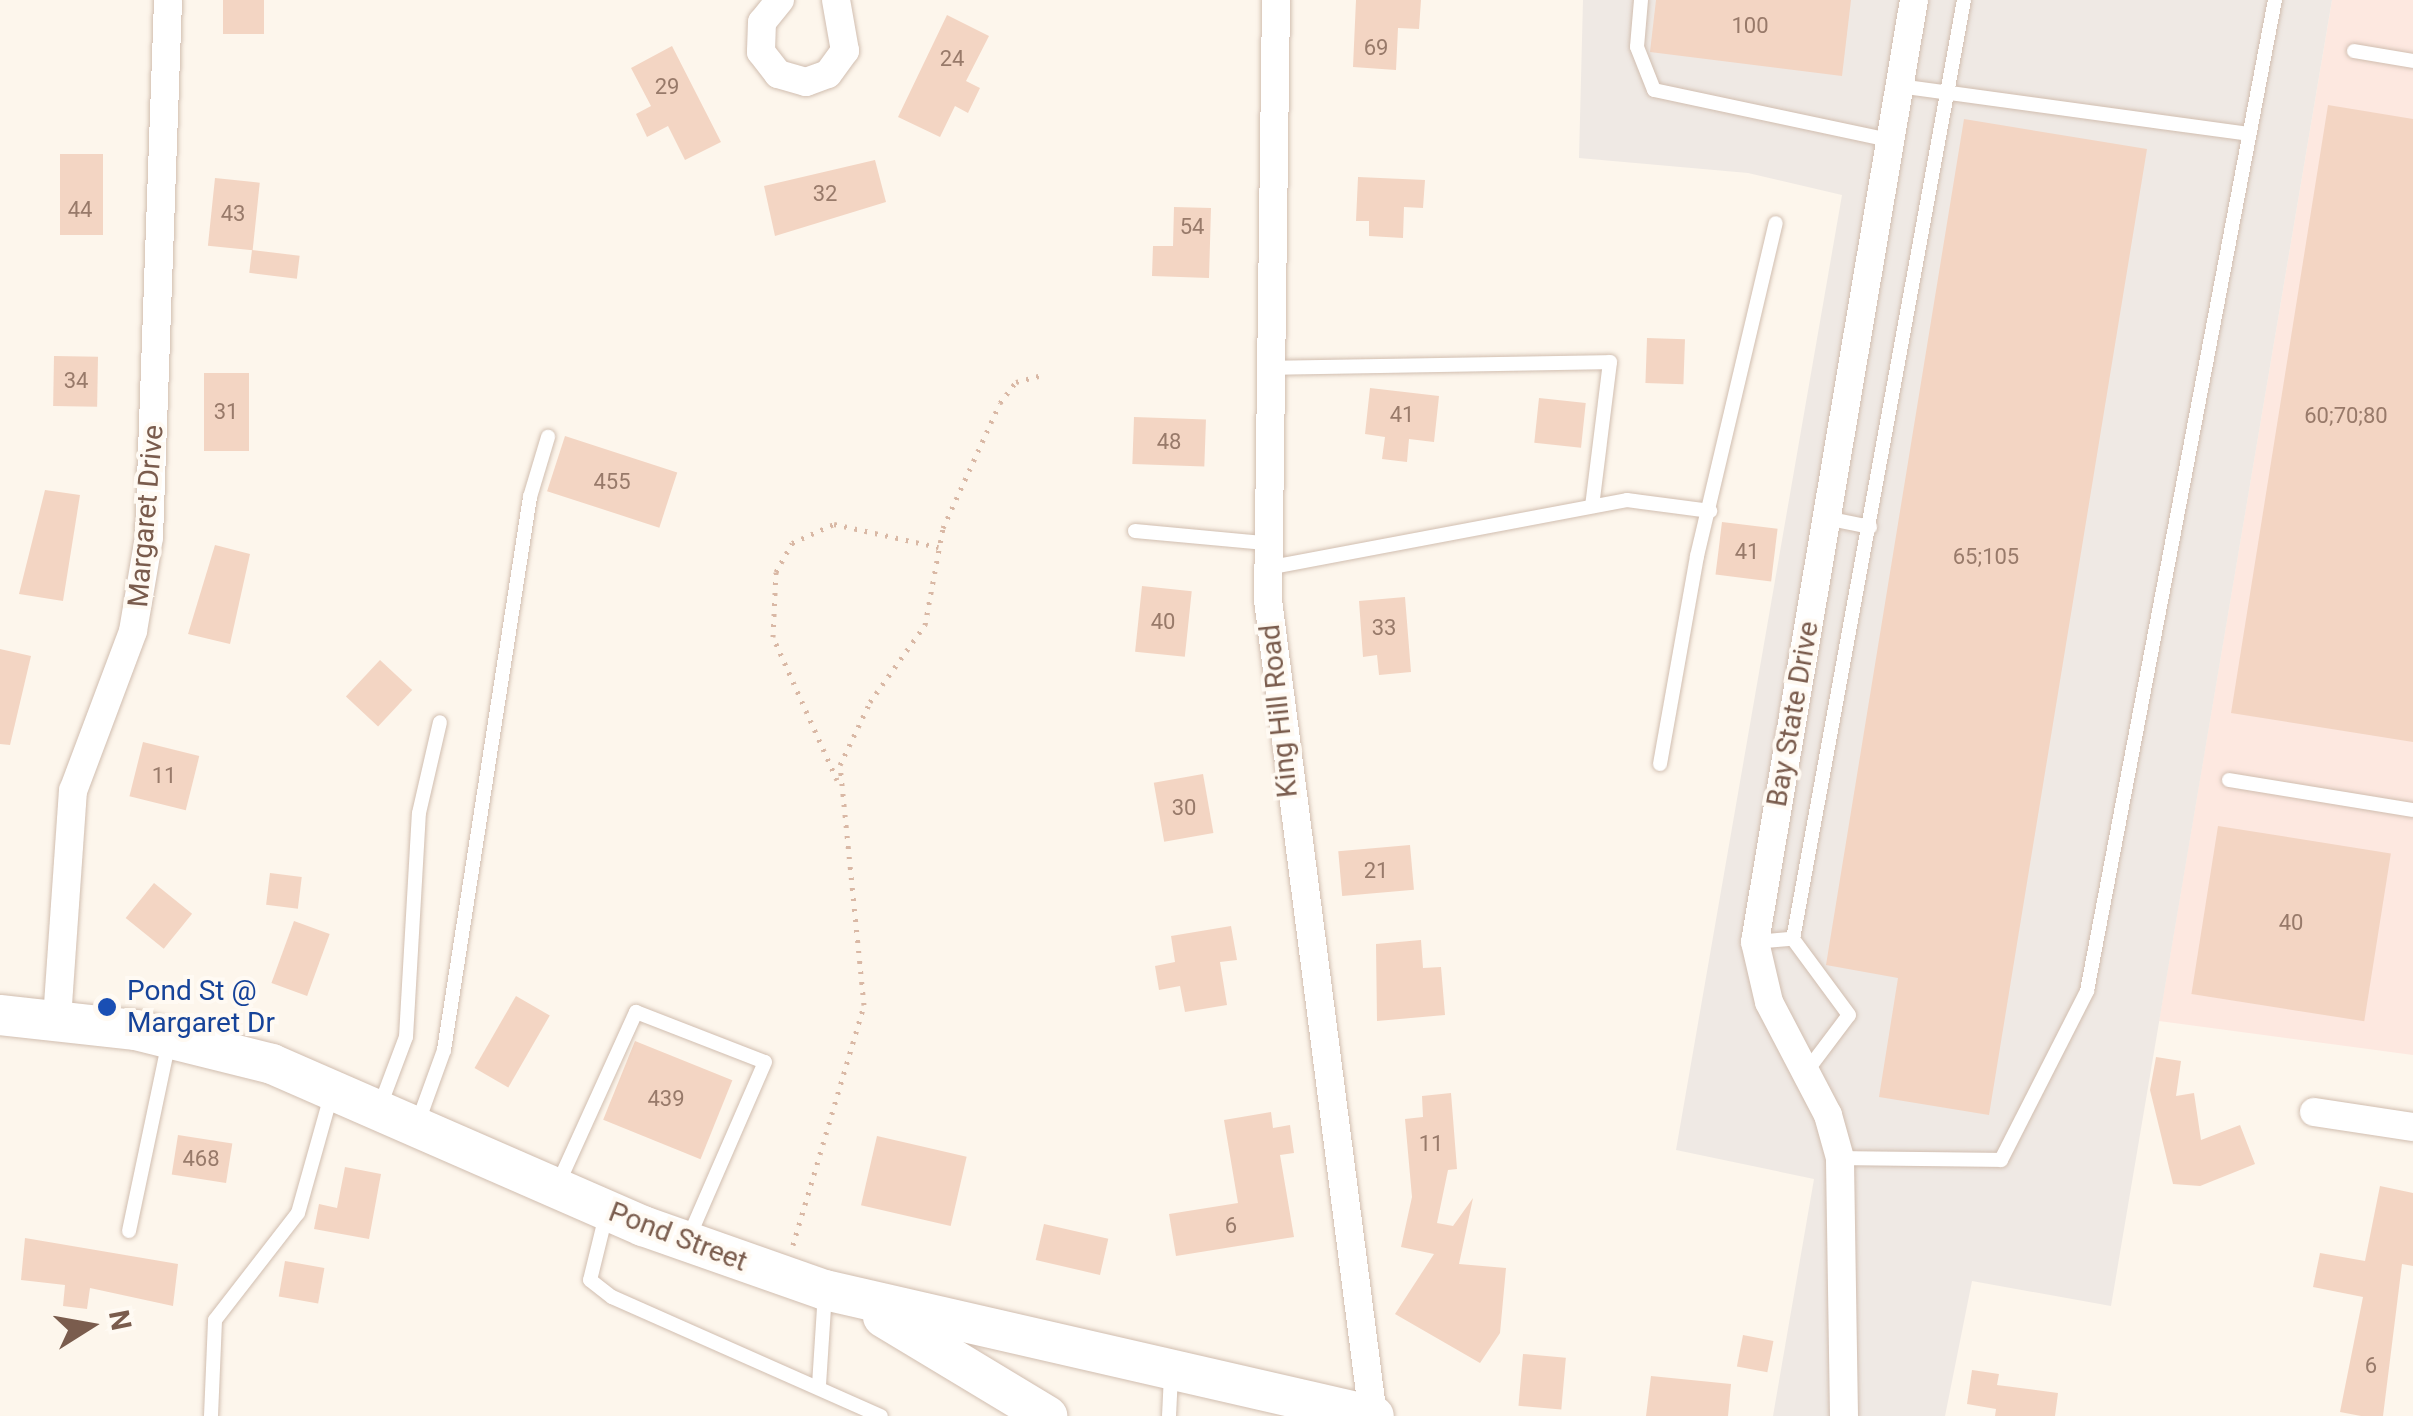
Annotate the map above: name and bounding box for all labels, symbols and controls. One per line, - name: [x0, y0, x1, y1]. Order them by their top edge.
- house number: 100: [1731, 13, 1769, 39]
- house number: 69: [1364, 35, 1388, 61]
- house number: 24: [940, 46, 964, 72]
- house number: 29: [655, 74, 679, 100]
- house number: 32: [813, 181, 837, 207]
- house number: 44: [68, 197, 92, 223]
- house number: 43: [221, 201, 245, 227]
- house number: 54: [1180, 214, 1204, 240]
- house number: 34: [64, 368, 88, 394]
- house number: 31: [214, 399, 238, 425]
- house number: 41: [1390, 402, 1414, 428]
- house number: 60;70;80: [2304, 403, 2388, 429]
- street label: Margaret Drive: [121, 423, 171, 609]
- house number: 48: [1157, 429, 1181, 455]
- house number: 455: [593, 469, 631, 495]
- house number: 41: [1735, 539, 1759, 565]
- house number: 65;105: [1953, 544, 2019, 570]
- house number: 40: [1151, 609, 1175, 635]
- house number: 33: [1372, 615, 1396, 641]
- street label: Bay State Drive: [1760, 619, 1826, 809]
- street label: King Hill Road: [1253, 623, 1305, 799]
- house number: 11: [152, 763, 176, 789]
- house number: 30: [1172, 795, 1196, 821]
- house number: 21: [1364, 858, 1388, 884]
- house number: 40: [2279, 910, 2303, 936]
- place label: Pond St @ Margaret Dr: [127, 974, 275, 1040]
- marker: Pond St @ Margaret Dr: [96, 996, 118, 1018]
- house number: 439: [647, 1086, 685, 1112]
- house number: 11: [1419, 1131, 1443, 1157]
- house number: 468: [182, 1146, 220, 1172]
- street label: Pond Street: [604, 1195, 752, 1279]
- house number: 6: [1225, 1213, 1237, 1239]
- north arrow: [40, 1276, 140, 1376]
- text: N: [102, 1307, 138, 1333]
- house number: 6: [2365, 1353, 2377, 1379]

